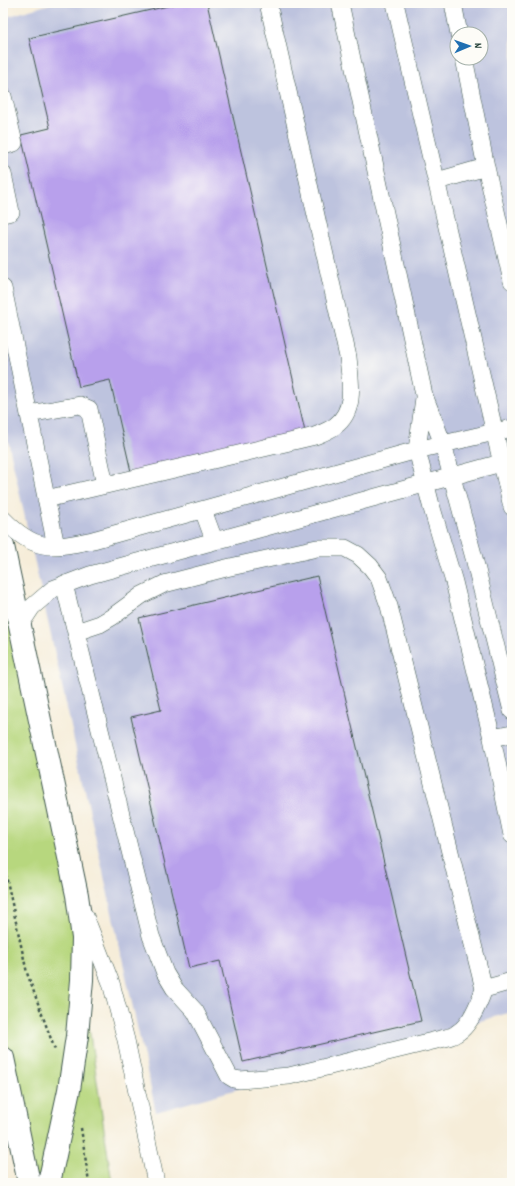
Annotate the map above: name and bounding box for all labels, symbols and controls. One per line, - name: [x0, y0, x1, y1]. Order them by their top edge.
- north arrow: [449, 26, 489, 66]
- text: N: [469, 43, 485, 49]

